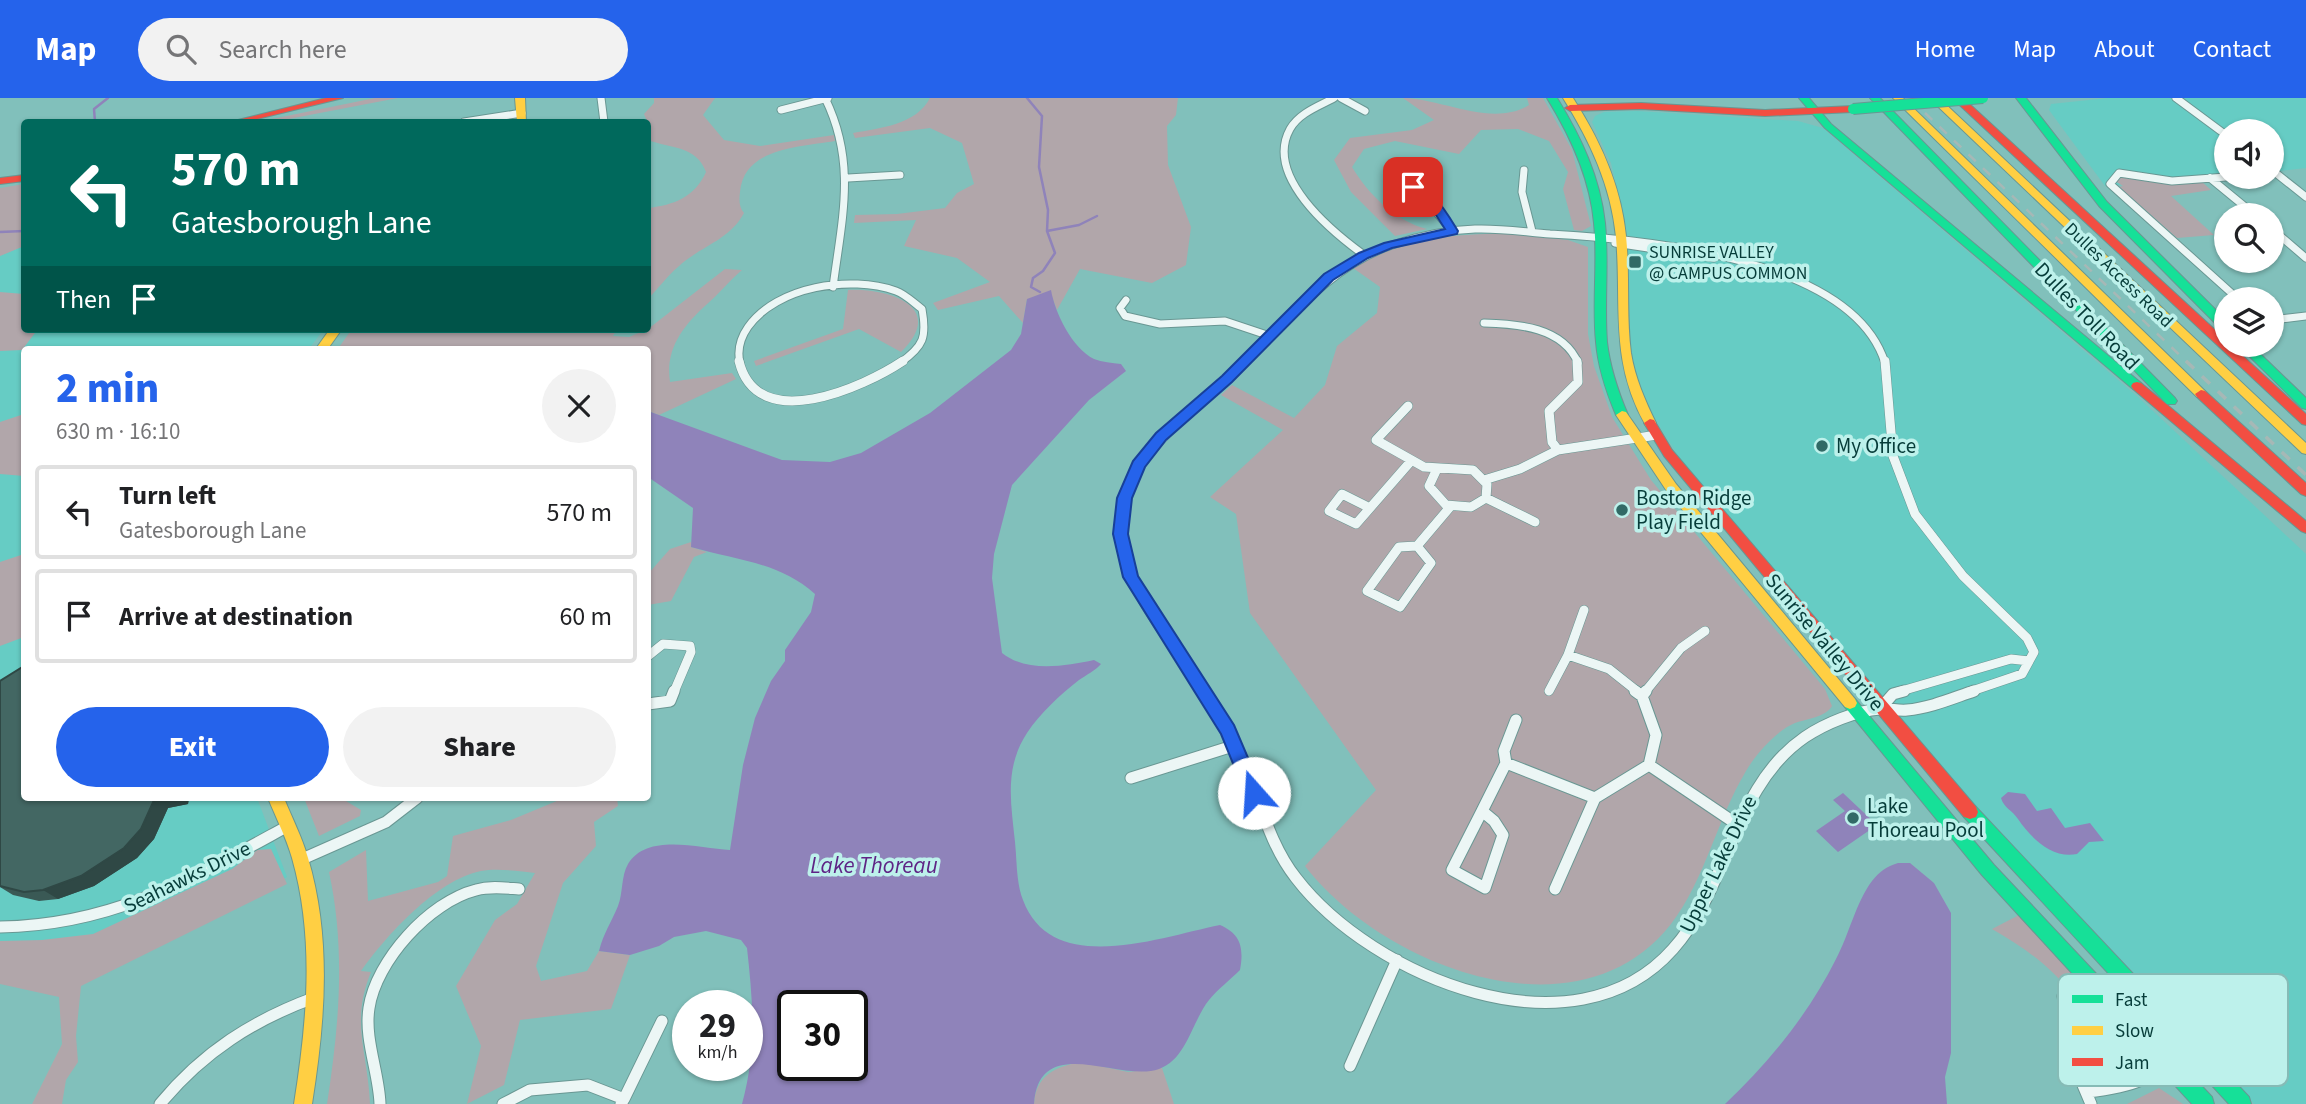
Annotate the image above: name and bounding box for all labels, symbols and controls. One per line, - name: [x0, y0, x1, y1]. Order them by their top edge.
- search box: [138, 18, 628, 81]
- text: Map: [35, 26, 96, 73]
- icon: search: [162, 30, 200, 68]
- text: Search here: [218, 31, 347, 68]
- text: Home: [1915, 32, 1975, 67]
- text: Map: [2013, 32, 2056, 67]
- text: About: [2094, 32, 2155, 67]
- text: Contact: [2193, 32, 2271, 67]
- map controls: [2214, 119, 2284, 357]
- button: sound: [2214, 119, 2284, 189]
- text: 570 m: [171, 135, 300, 205]
- icon: left: [56, 147, 147, 238]
- pin: [1383, 157, 1443, 217]
- icon: arrive: [1394, 168, 1432, 206]
- text: Gatesborough Lane: [171, 200, 432, 246]
- button: search: [2214, 203, 2284, 273]
- street label: Dulles Access Road: [2059, 217, 2178, 334]
- place label: SUNRISE VALLEY @ CAMPUS COMMON: [1649, 240, 1807, 286]
- marker: SUNRISE VALLEY @ CAMPUS COMMON: [1627, 254, 1643, 270]
- street label: Dulles Toll Road: [2028, 255, 2146, 377]
- icon: arrive: [125, 280, 163, 318]
- text: Then: [56, 281, 111, 318]
- button: layers: [2214, 287, 2284, 357]
- text: 2 min: [56, 359, 159, 419]
- button: close: [542, 369, 616, 443]
- text: 630 m · 16:10: [56, 415, 180, 448]
- place label: My Office: [1836, 431, 1916, 461]
- marker: My Office: [1814, 438, 1830, 454]
- text: Turn left: [119, 477, 216, 514]
- place label: Boston Ridge Play Field: [1636, 483, 1751, 537]
- icon: left: [60, 493, 98, 531]
- text: 570 m: [546, 494, 612, 531]
- marker: Boston Ridge Play Field: [1614, 502, 1630, 518]
- text: Gatesborough Lane: [119, 514, 306, 547]
- street label: Sunrise Valley Drive: [1758, 567, 1892, 717]
- icon: arrive: [60, 597, 98, 635]
- text: Arrive at destination: [119, 598, 353, 635]
- text: 60 m: [559, 598, 612, 635]
- button: Exit: [56, 707, 329, 787]
- button: Share: [343, 707, 616, 787]
- position arrow: [1217, 756, 1291, 830]
- street label: Upper Lake Drive: [1672, 790, 1764, 938]
- place label: Lake Thoreau Pool: [1867, 791, 1984, 845]
- marker: Lake Thoreau Pool: [1845, 810, 1861, 826]
- street label: Seahawks Drive: [118, 833, 256, 921]
- water label: Lake Thoreau: [810, 849, 938, 882]
- legend: [2058, 974, 2288, 1086]
- text: Fast: [2115, 987, 2148, 1014]
- speed limit sign: 30: [777, 990, 868, 1081]
- text: 29: [699, 1001, 736, 1051]
- text: Slow: [2115, 1018, 2154, 1045]
- text: km/h: [698, 1040, 737, 1065]
- text: Jam: [2115, 1050, 2149, 1077]

